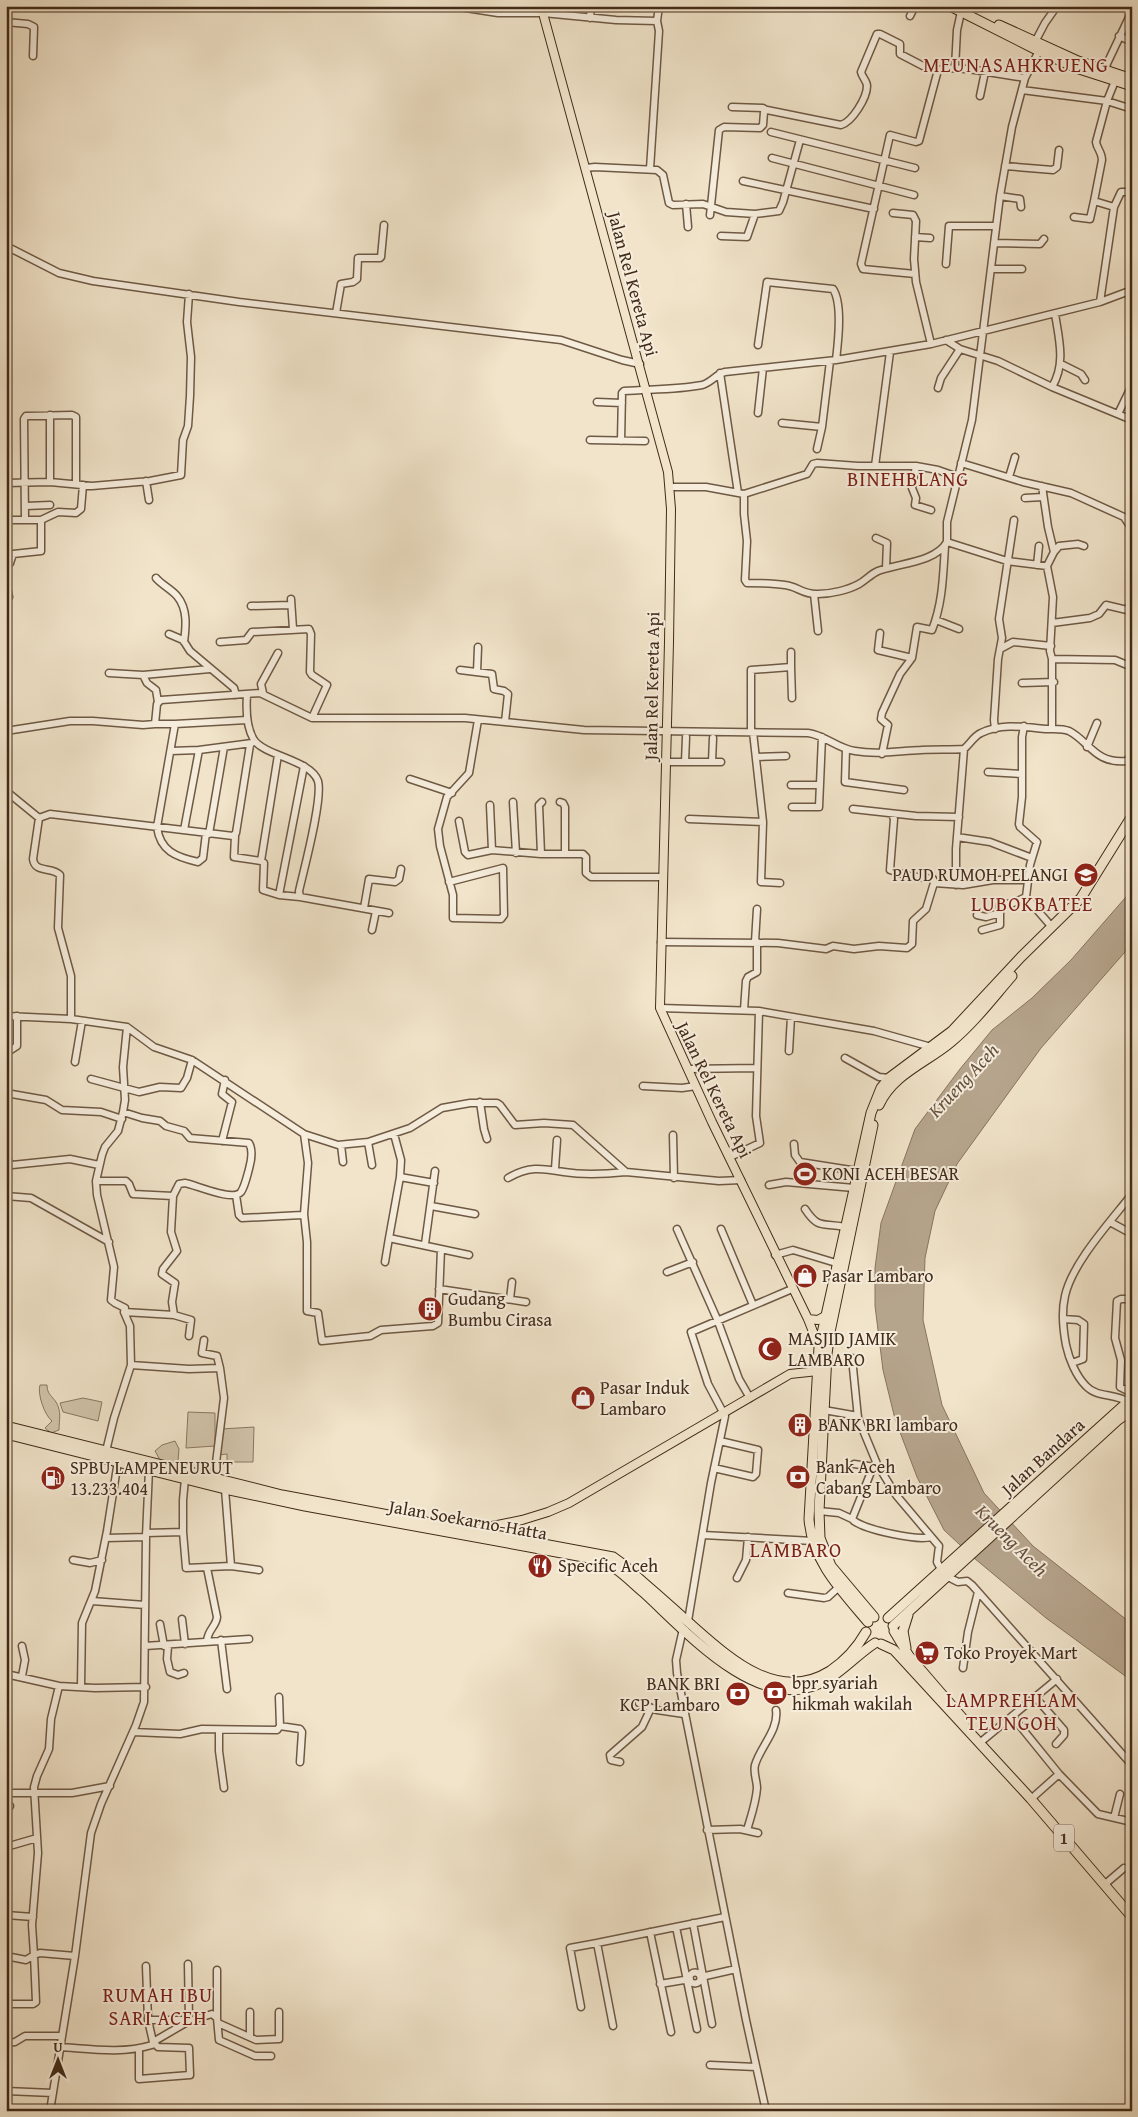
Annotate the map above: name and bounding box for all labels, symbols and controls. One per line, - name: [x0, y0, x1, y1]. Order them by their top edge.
- district label: MEUNASAHKRUENG: [923, 50, 1109, 79]
- street label: Jalan Rel Kereta Api: [601, 207, 666, 359]
- district label: BINEHBLANG: [847, 464, 969, 493]
- street label: Jalan Rel Kereta Api: [637, 611, 666, 763]
- place label: PAUD RUMOH PELANGI: [892, 861, 1068, 888]
- school or university icon: PAUD RUMOH PELANGI: [1073, 862, 1099, 888]
- district label: LUBOKBATEE: [971, 889, 1093, 918]
- street label: Jalan Rel Kereta Api: [669, 1015, 759, 1163]
- water label: Krueng Aceh: [920, 1036, 1005, 1124]
- place label: KONI ACEH BESAR: [822, 1160, 960, 1187]
- sports icon: KONI ACEH BESAR: [792, 1161, 818, 1187]
- place label: Pasar Lambaro: [822, 1262, 933, 1289]
- shop icon: Pasar Lambaro: [792, 1263, 818, 1289]
- place label: Gudang Bumbu Cirasa: [448, 1285, 552, 1333]
- building icon: Gudang Bumbu Cirasa: [417, 1296, 443, 1322]
- place label: MASJID JAMIK LAMBARO: [788, 1325, 896, 1373]
- mosque icon: MASJID JAMIK LAMBARO: [757, 1336, 783, 1362]
- place label: Pasar Induk Lambaro: [600, 1374, 690, 1422]
- shop icon: Pasar Induk Lambaro: [570, 1385, 596, 1411]
- place label: BANK BRI lambaro: [818, 1411, 958, 1438]
- street label: Jalan Bandara: [993, 1411, 1091, 1503]
- building icon: BANK BRI lambaro: [787, 1412, 813, 1438]
- place label: Bank Aceh Cabang Lambaro: [816, 1453, 941, 1501]
- place label: SPBU LAMPENEURUT 13.233.404: [70, 1454, 233, 1502]
- bank icon: Bank Aceh Cabang Lambaro: [785, 1464, 811, 1490]
- fuel station icon: SPBU LAMPENEURUT 13.233.404: [40, 1465, 66, 1491]
- street label: Jalan Soekarno-Hatta: [385, 1492, 550, 1547]
- water label: Krueng Aceh: [969, 1497, 1055, 1583]
- district label: LAMBARO: [750, 1535, 842, 1564]
- place label: Specific Aceh: [558, 1552, 658, 1579]
- restaurant icon: Specific Aceh: [527, 1553, 553, 1579]
- place label: Toko Proyek Mart: [944, 1639, 1078, 1666]
- supermarket icon: Toko Proyek Mart: [914, 1640, 940, 1666]
- place label: bpr syariah hikmah wakilah: [792, 1669, 912, 1717]
- place label: BANK BRI KCP Lambaro: [620, 1670, 720, 1718]
- bank icon: bpr syariah hikmah wakilah: [762, 1680, 788, 1706]
- bank icon: BANK BRI KCP Lambaro: [725, 1681, 751, 1707]
- district label: LAMPREHLAM TEUNGOH: [946, 1685, 1078, 1737]
- road number: 1: [1054, 1825, 1074, 1852]
- district label: RUMAH IBU SARI ACEH: [103, 1980, 213, 2032]
- north arrow: [32, 2034, 82, 2084]
- text: U: [53, 2037, 63, 2057]

